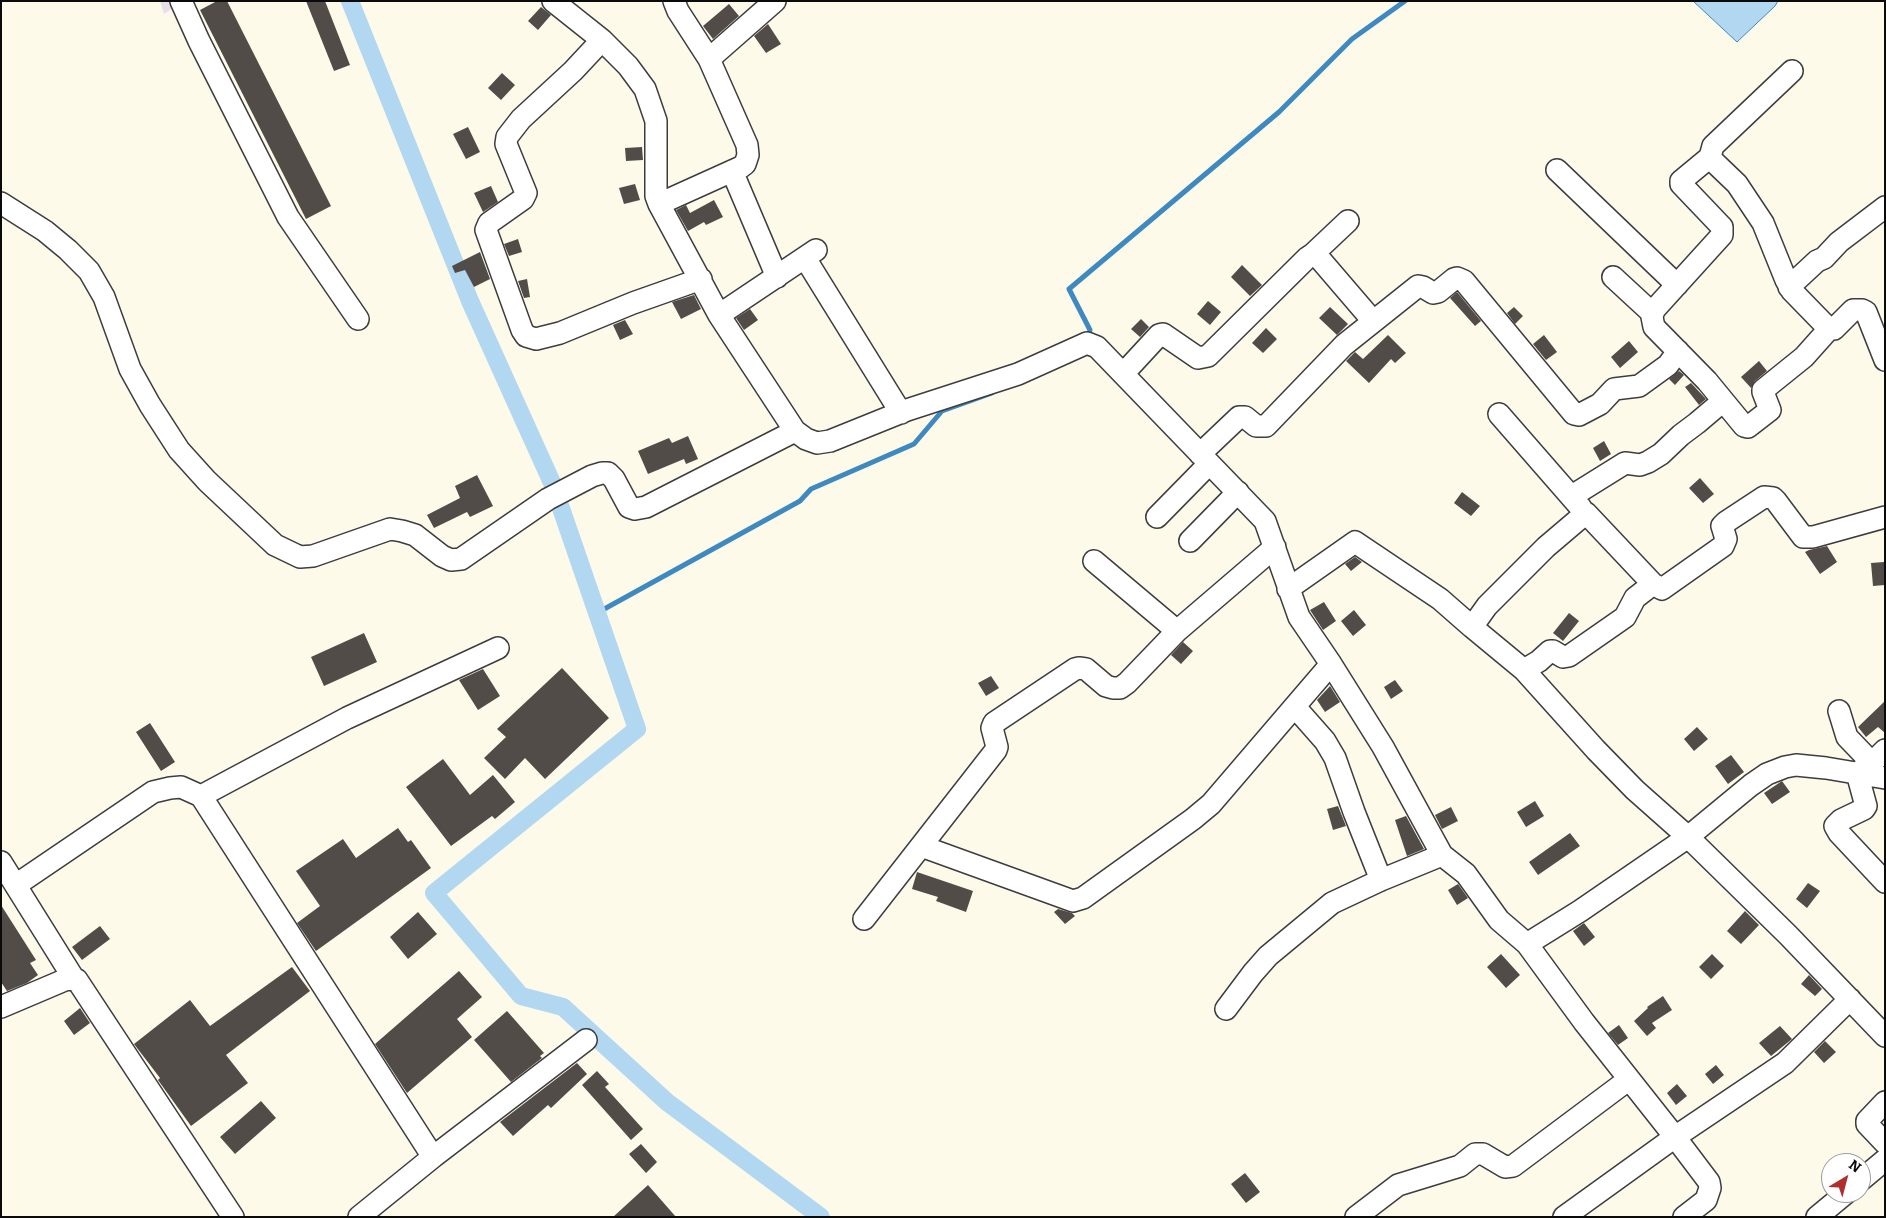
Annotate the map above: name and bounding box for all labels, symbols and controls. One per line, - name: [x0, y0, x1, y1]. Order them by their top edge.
- north arrow: [1821, 1153, 1871, 1203]
- text: N: [1845, 1156, 1864, 1176]

